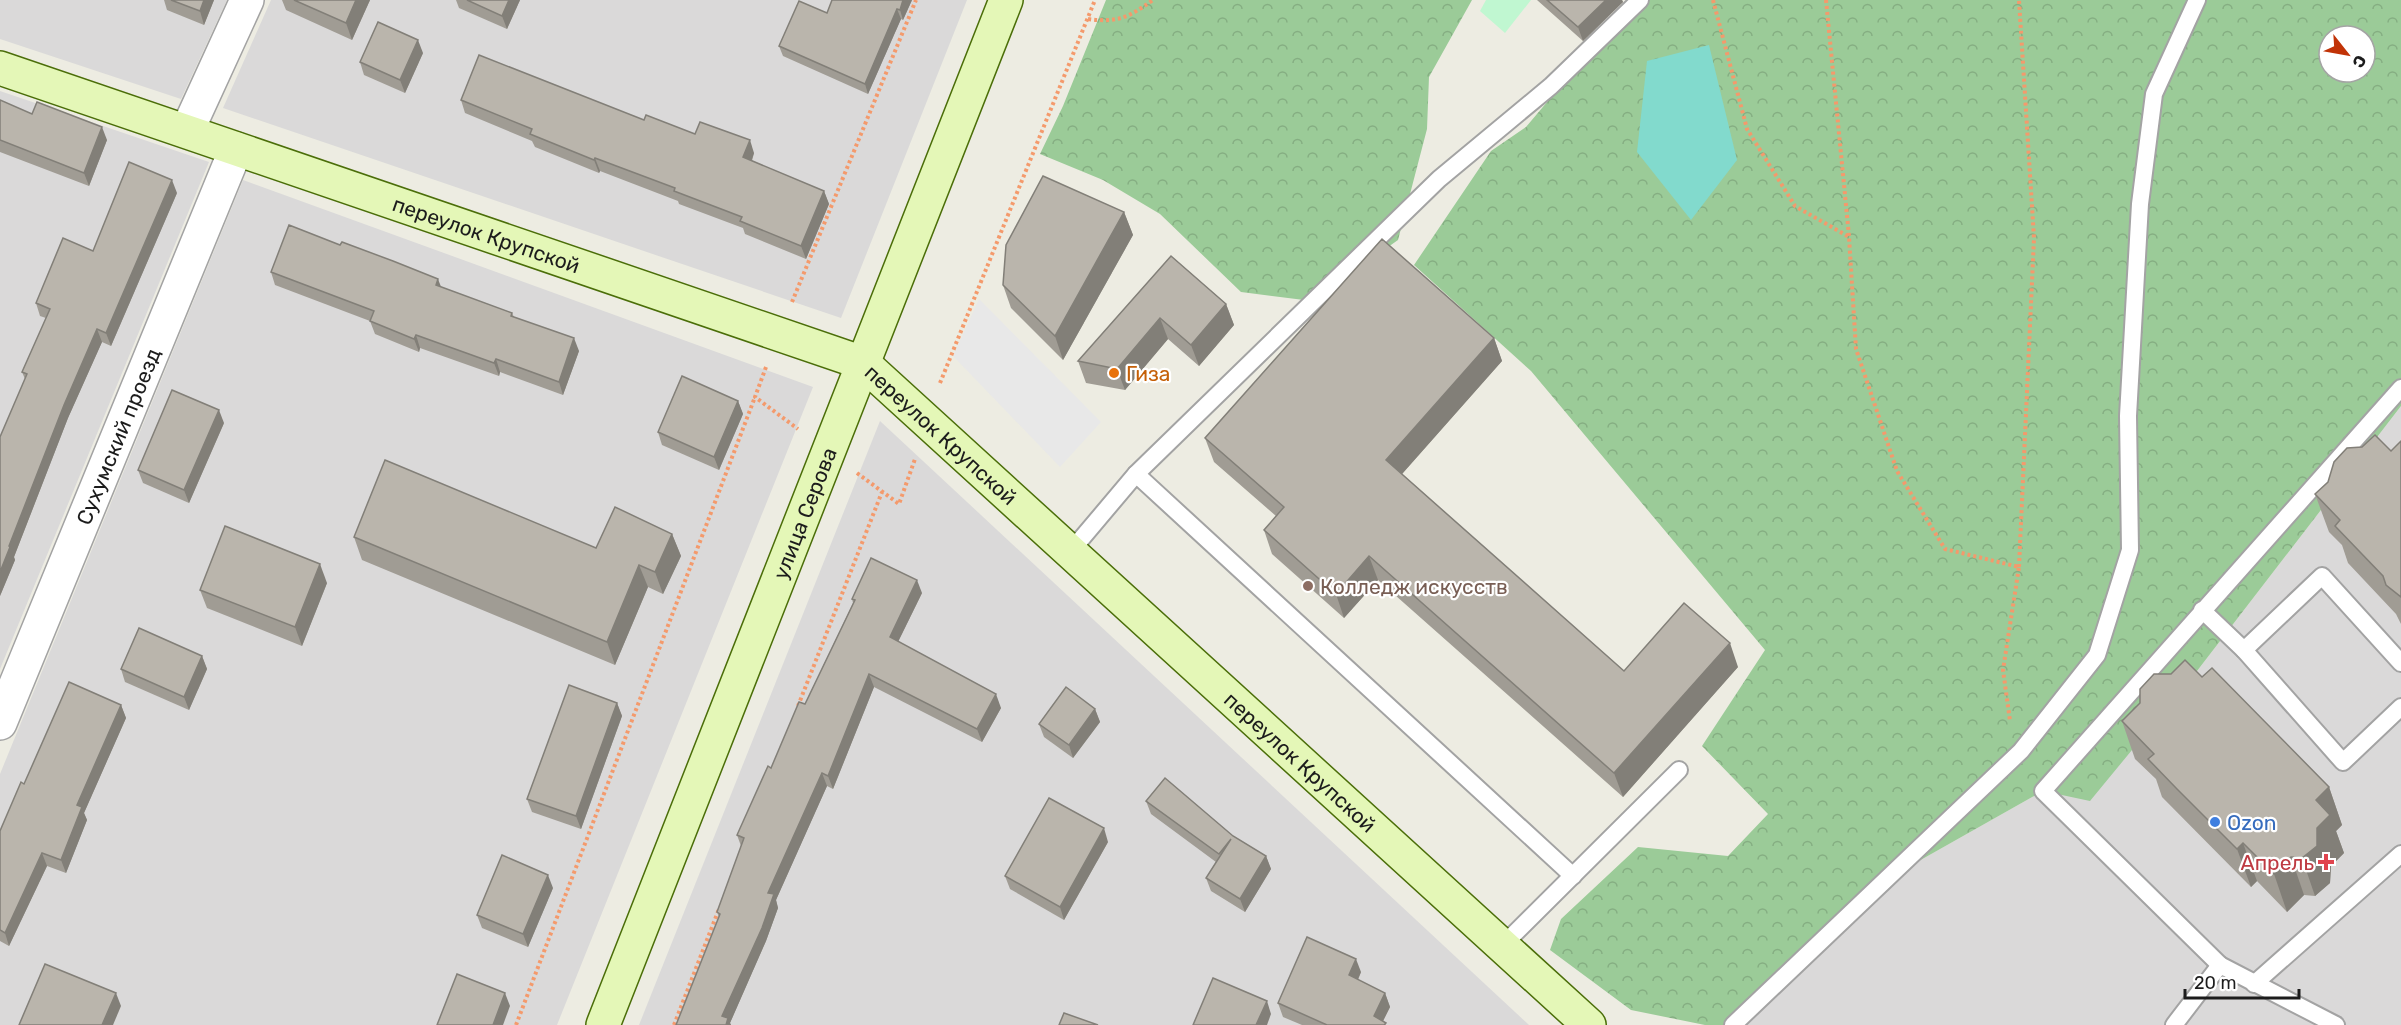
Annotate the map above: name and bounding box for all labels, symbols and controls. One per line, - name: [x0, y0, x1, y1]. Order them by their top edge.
- north arrow: [2317, 24, 2377, 84]
- text: С: [2348, 52, 2370, 71]
- street label: переулок Крупской: [389, 191, 583, 278]
- street label: Сухумский проезд: [70, 344, 165, 528]
- street label: переулок Крупской: [860, 359, 1022, 510]
- place label: Гиза: [1126, 361, 1170, 386]
- marker: Гиза: [1107, 366, 1121, 380]
- street label: улица Серова: [767, 444, 841, 583]
- place label: Колледж искусств: [1320, 574, 1508, 599]
- marker: Колледж искусств: [1301, 579, 1315, 593]
- street label: переулок Крупской: [1219, 686, 1381, 837]
- place label: Ozon: [2227, 810, 2277, 835]
- marker: Ozon: [2208, 815, 2222, 829]
- place label: Апрель: [2241, 850, 2314, 875]
- marker: Апрель: [2319, 855, 2333, 869]
- scale bar: [2185, 962, 2299, 1000]
- text: 20 m: [2194, 972, 2236, 994]

